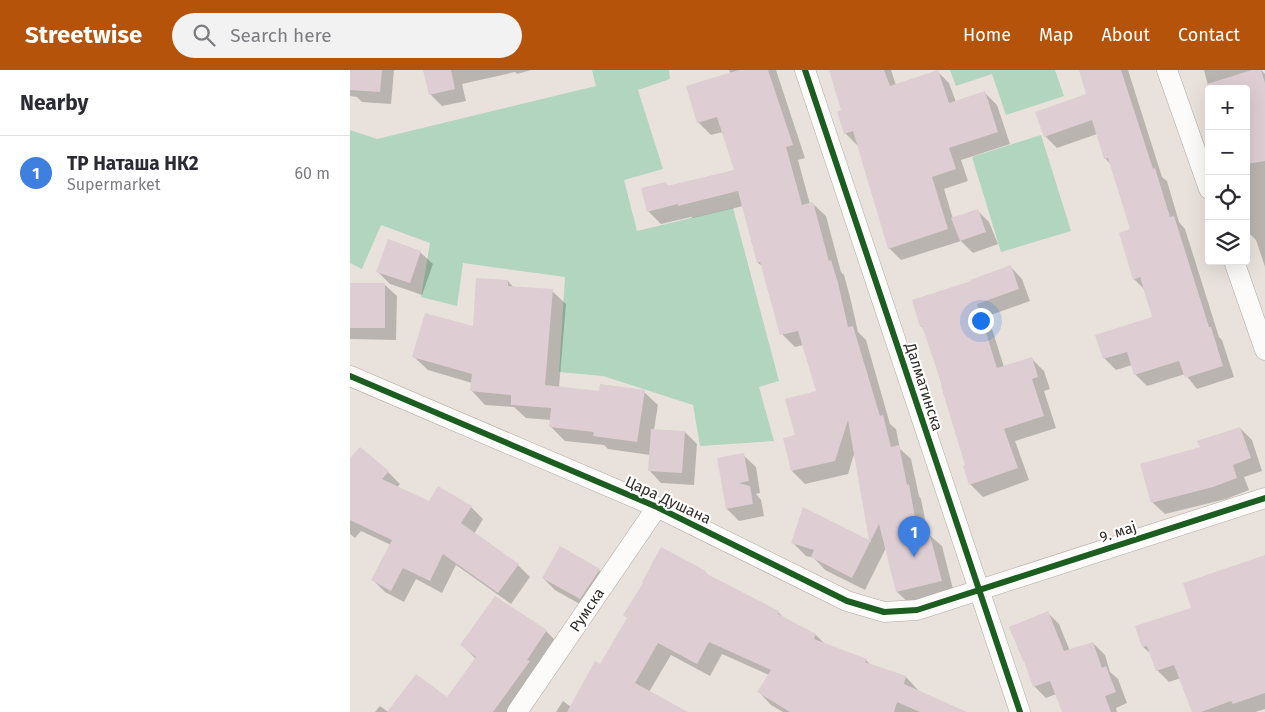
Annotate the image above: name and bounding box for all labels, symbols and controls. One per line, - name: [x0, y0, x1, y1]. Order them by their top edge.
- search box: [172, 13, 522, 58]
- text: Streetwise: [25, 21, 142, 49]
- icon: search: [190, 21, 218, 49]
- text: Search here: [230, 24, 332, 47]
- text: Home: [963, 24, 1011, 46]
- text: Map: [1039, 24, 1073, 46]
- text: About: [1101, 24, 1150, 46]
- text: Contact: [1178, 24, 1240, 46]
- map controls: [1205, 85, 1250, 265]
- button: +: [1205, 85, 1250, 130]
- text: Nearby: [20, 90, 88, 116]
- button: −: [1205, 130, 1250, 175]
- text: ТР Наташа НК2: [67, 152, 199, 175]
- text: 1: [32, 164, 40, 183]
- text: 60 m: [295, 164, 330, 183]
- text: Supermarket: [67, 175, 161, 194]
- button: locate: [1205, 175, 1250, 220]
- button: layers: [1205, 220, 1250, 265]
- your location: [968, 308, 994, 334]
- street label: Далматинска: [901, 340, 947, 433]
- street label: Цара Душана: [622, 472, 714, 528]
- pin: 1: [898, 516, 930, 557]
- street label: 9. мај: [1097, 518, 1139, 546]
- street label: Румска: [566, 585, 608, 635]

